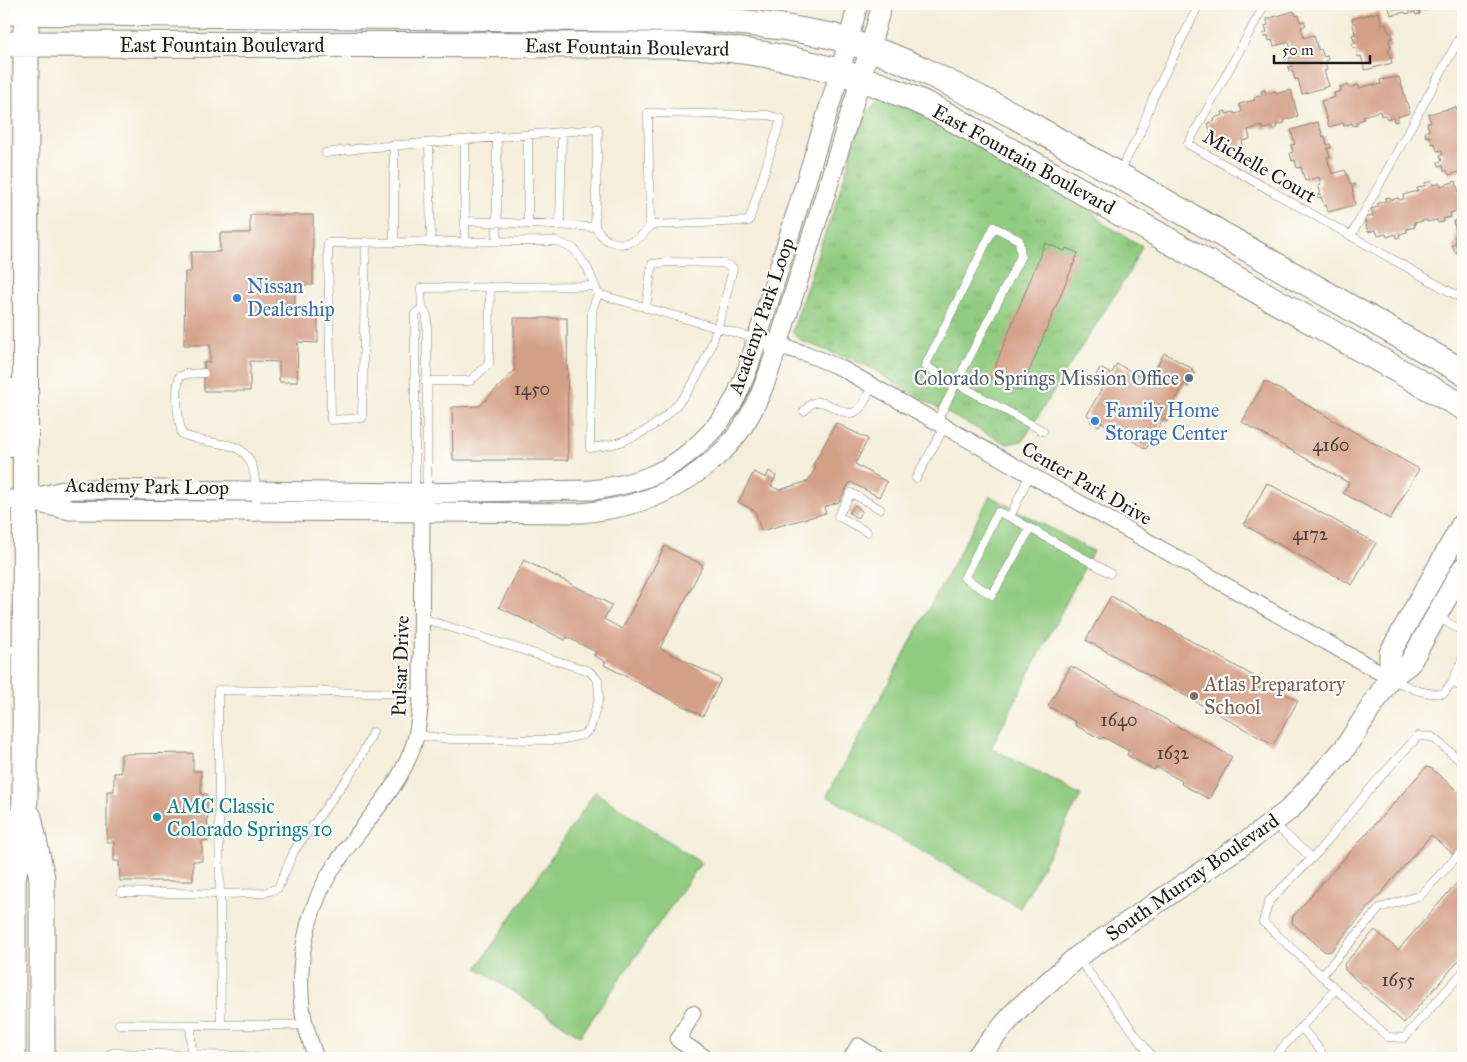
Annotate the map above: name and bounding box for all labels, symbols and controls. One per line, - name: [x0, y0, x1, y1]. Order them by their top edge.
- scale bar: [1274, 32, 1371, 64]
- street label: East Fountain Boulevard: [120, 33, 325, 57]
- street label: East Fountain Boulevard: [524, 33, 730, 61]
- text: 50 m: [1282, 41, 1314, 59]
- street label: East Fountain Boulevard: [929, 99, 1119, 219]
- street label: Michelle Court: [1199, 124, 1321, 208]
- street label: Academy Park Loop: [723, 234, 799, 399]
- place label: Nissan Dealership: [247, 274, 335, 321]
- marker: Nissan Dealership: [231, 292, 243, 304]
- place label: Colorado Springs Mission Office: [914, 366, 1179, 391]
- marker: Colorado Springs Mission Office: [1183, 372, 1195, 384]
- house number: 1450: [514, 378, 550, 400]
- place label: Family Home Storage Center: [1105, 398, 1228, 446]
- marker: Family Home Storage Center: [1089, 415, 1101, 427]
- house number: 4160: [1313, 434, 1349, 456]
- street label: Center Park Drive: [1018, 436, 1156, 530]
- street label: Academy Park Loop: [64, 473, 229, 499]
- house number: 4172: [1292, 523, 1328, 545]
- street label: Pulsar Drive: [386, 615, 414, 717]
- place label: Atlas Preparatory School: [1203, 672, 1346, 719]
- marker: Atlas Preparatory School: [1188, 690, 1200, 702]
- house number: 1640: [1101, 709, 1137, 731]
- house number: 1632: [1157, 742, 1189, 764]
- place label: AMC Classic Colorado Springs 10: [166, 794, 332, 842]
- street label: South Murray Boulevard: [1101, 808, 1283, 946]
- marker: AMC Classic Colorado Springs 10: [151, 811, 163, 823]
- house number: 1655: [1381, 969, 1415, 991]

